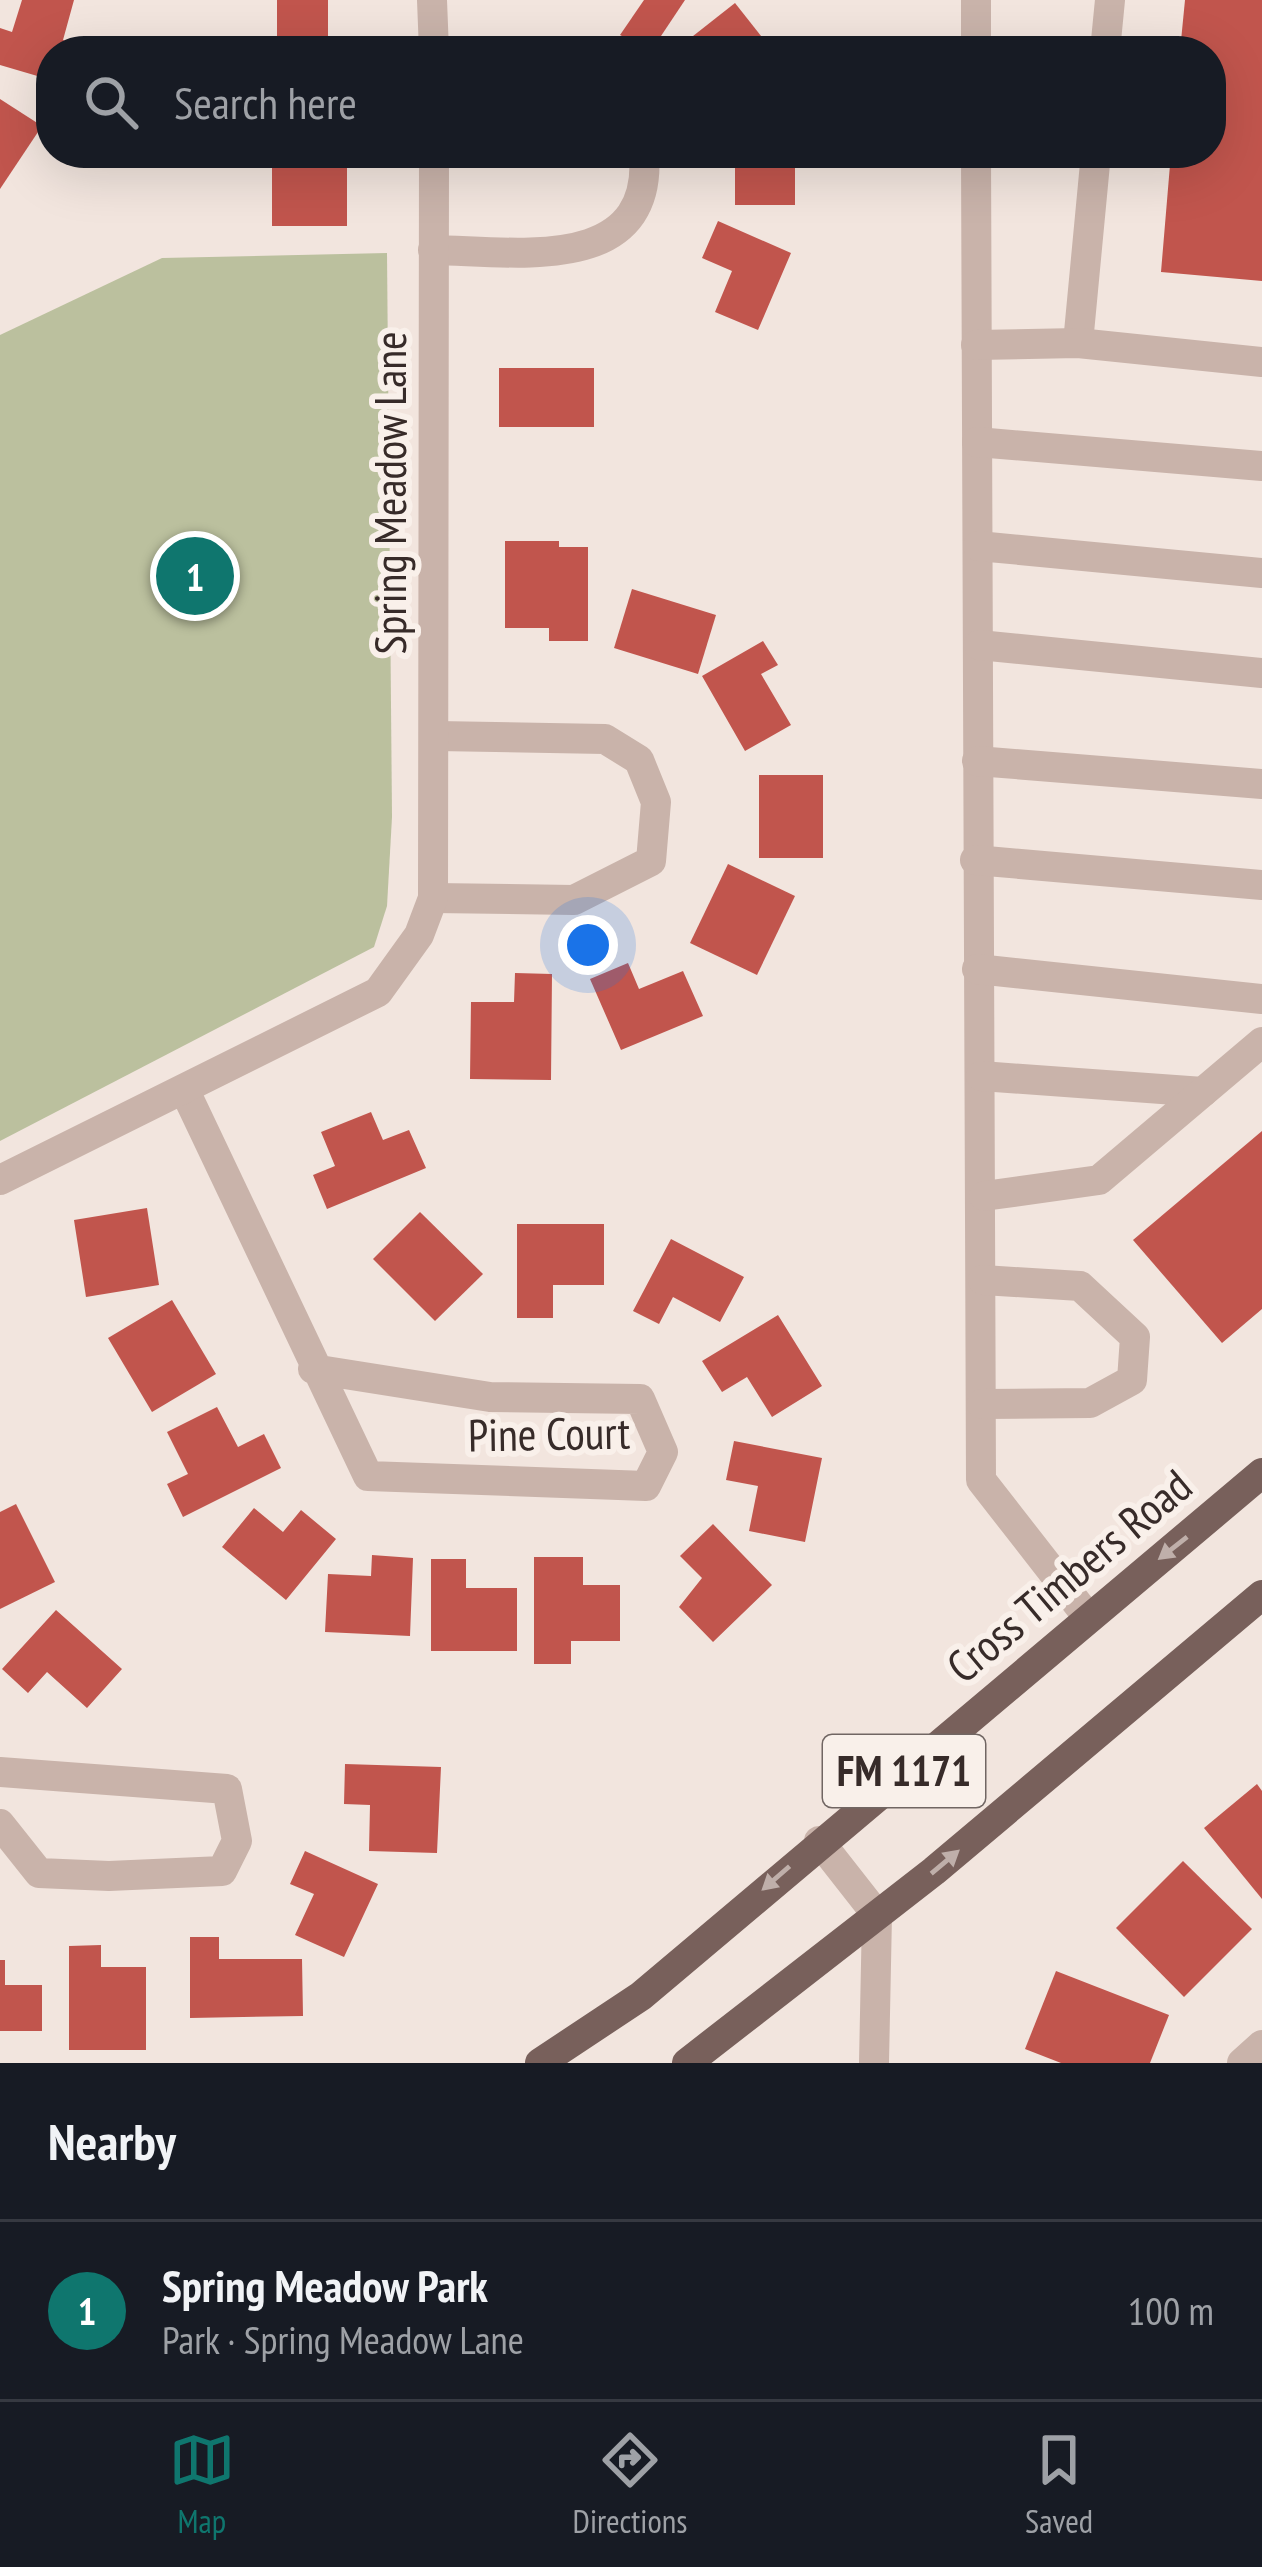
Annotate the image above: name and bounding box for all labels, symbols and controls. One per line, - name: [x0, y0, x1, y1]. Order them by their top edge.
- search box: [36, 36, 1226, 168]
- icon: search: [78, 69, 144, 135]
- text: Search here: [174, 73, 357, 131]
- street label: Spring Meadow Lane: [360, 331, 418, 655]
- pin: 1: [156, 531, 234, 621]
- your location: [558, 915, 618, 975]
- street label: Pine Court: [467, 1403, 631, 1463]
- street label: Cross Timbers Road: [934, 1456, 1203, 1694]
- one-way arrow: [1157, 1535, 1188, 1560]
- road number: FM 1171: [823, 1735, 985, 1807]
- one-way arrow: [930, 1850, 961, 1875]
- one-way arrow: [761, 1865, 791, 1891]
- text: Nearby: [48, 2108, 176, 2174]
- text: Spring Meadow Park: [162, 2256, 488, 2314]
- text: 1: [78, 2285, 96, 2336]
- text: 100 m: [1128, 2285, 1214, 2336]
- text: Park · Spring Meadow Lane: [162, 2314, 524, 2365]
- tab: Map: [169, 2427, 235, 2542]
- tab: Directions: [573, 2427, 687, 2542]
- tab: Saved: [1025, 2427, 1093, 2542]

